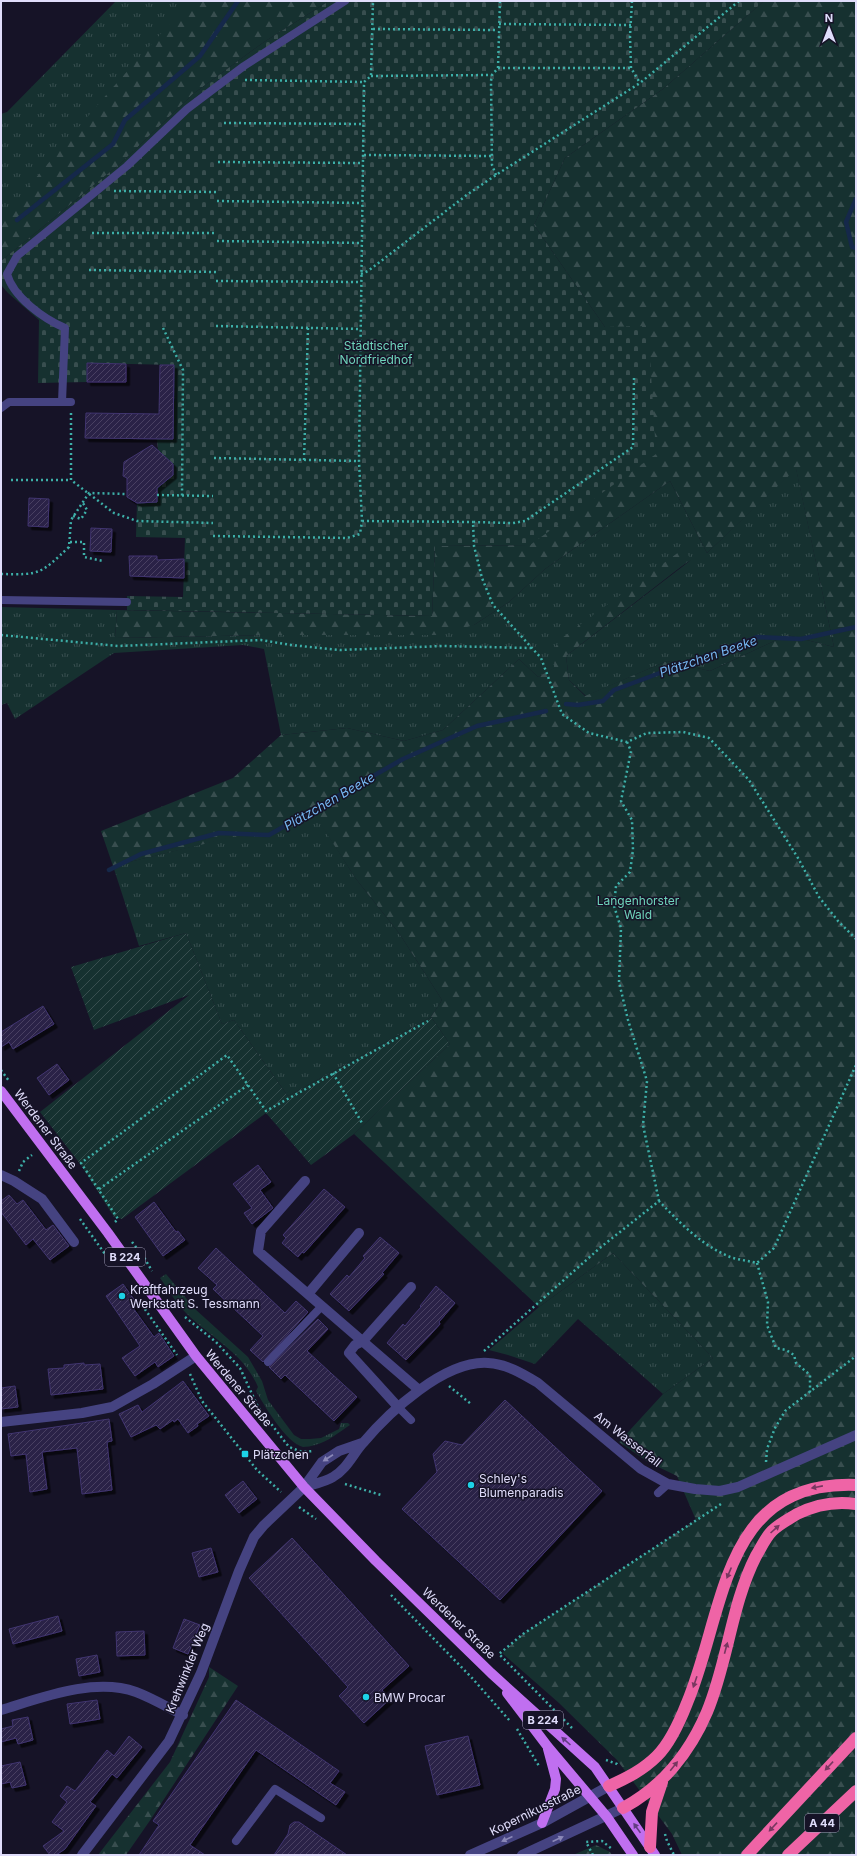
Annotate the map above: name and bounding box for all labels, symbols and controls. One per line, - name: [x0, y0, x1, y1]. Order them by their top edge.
- north arrow: [809, 8, 849, 48]
- text: N: [825, 11, 833, 25]
- park label: Städtischer Nordfriedhof: [339, 338, 413, 367]
- water label: Plätzchen Beeke: [657, 632, 759, 680]
- water label: Plätzchen Beeke: [281, 768, 377, 834]
- park label: Langenhorster Wald: [597, 893, 680, 922]
- street label: Werdener Straße: [11, 1086, 81, 1172]
- road number: B 224: [105, 1248, 145, 1266]
- place label: Kraftfahrzeug Werkstatt S. Tessmann: [130, 1282, 260, 1311]
- marker: Kraftfahrzeug Werkstatt S. Tessmann: [117, 1291, 127, 1301]
- street label: Werdener Straße: [202, 1346, 276, 1430]
- street label: Am Wasserfall: [591, 1408, 665, 1470]
- place label: Plätzchen: [253, 1447, 309, 1462]
- marker: Plätzchen: [240, 1449, 250, 1459]
- one-way arrow: [323, 1454, 333, 1462]
- place label: Schley's Blumenparadis: [479, 1471, 564, 1500]
- marker: Schley's Blumenparadis: [466, 1480, 476, 1490]
- one-way arrow: [811, 1485, 823, 1491]
- one-way arrow: [770, 1525, 780, 1534]
- one-way arrow: [726, 1568, 732, 1579]
- street label: Werdener Straße: [419, 1584, 499, 1662]
- street label: Krehwinkler Weg: [162, 1621, 212, 1715]
- one-way arrow: [724, 1642, 730, 1654]
- one-way arrow: [692, 1677, 698, 1689]
- place label: BMW Procar: [374, 1690, 446, 1705]
- marker: BMW Procar: [361, 1692, 371, 1702]
- road number: B 224: [523, 1711, 563, 1729]
- one-way arrow: [561, 1736, 572, 1745]
- one-way arrow: [670, 1760, 678, 1771]
- one-way arrow: [825, 1762, 834, 1771]
- street label: Kopernikusstraße: [487, 1781, 583, 1839]
- road number: A 44: [805, 1814, 839, 1832]
- one-way arrow: [633, 1822, 641, 1833]
- one-way arrow: [768, 1822, 778, 1832]
- one-way arrow: [501, 1836, 512, 1842]
- one-way arrow: [552, 1836, 564, 1842]

